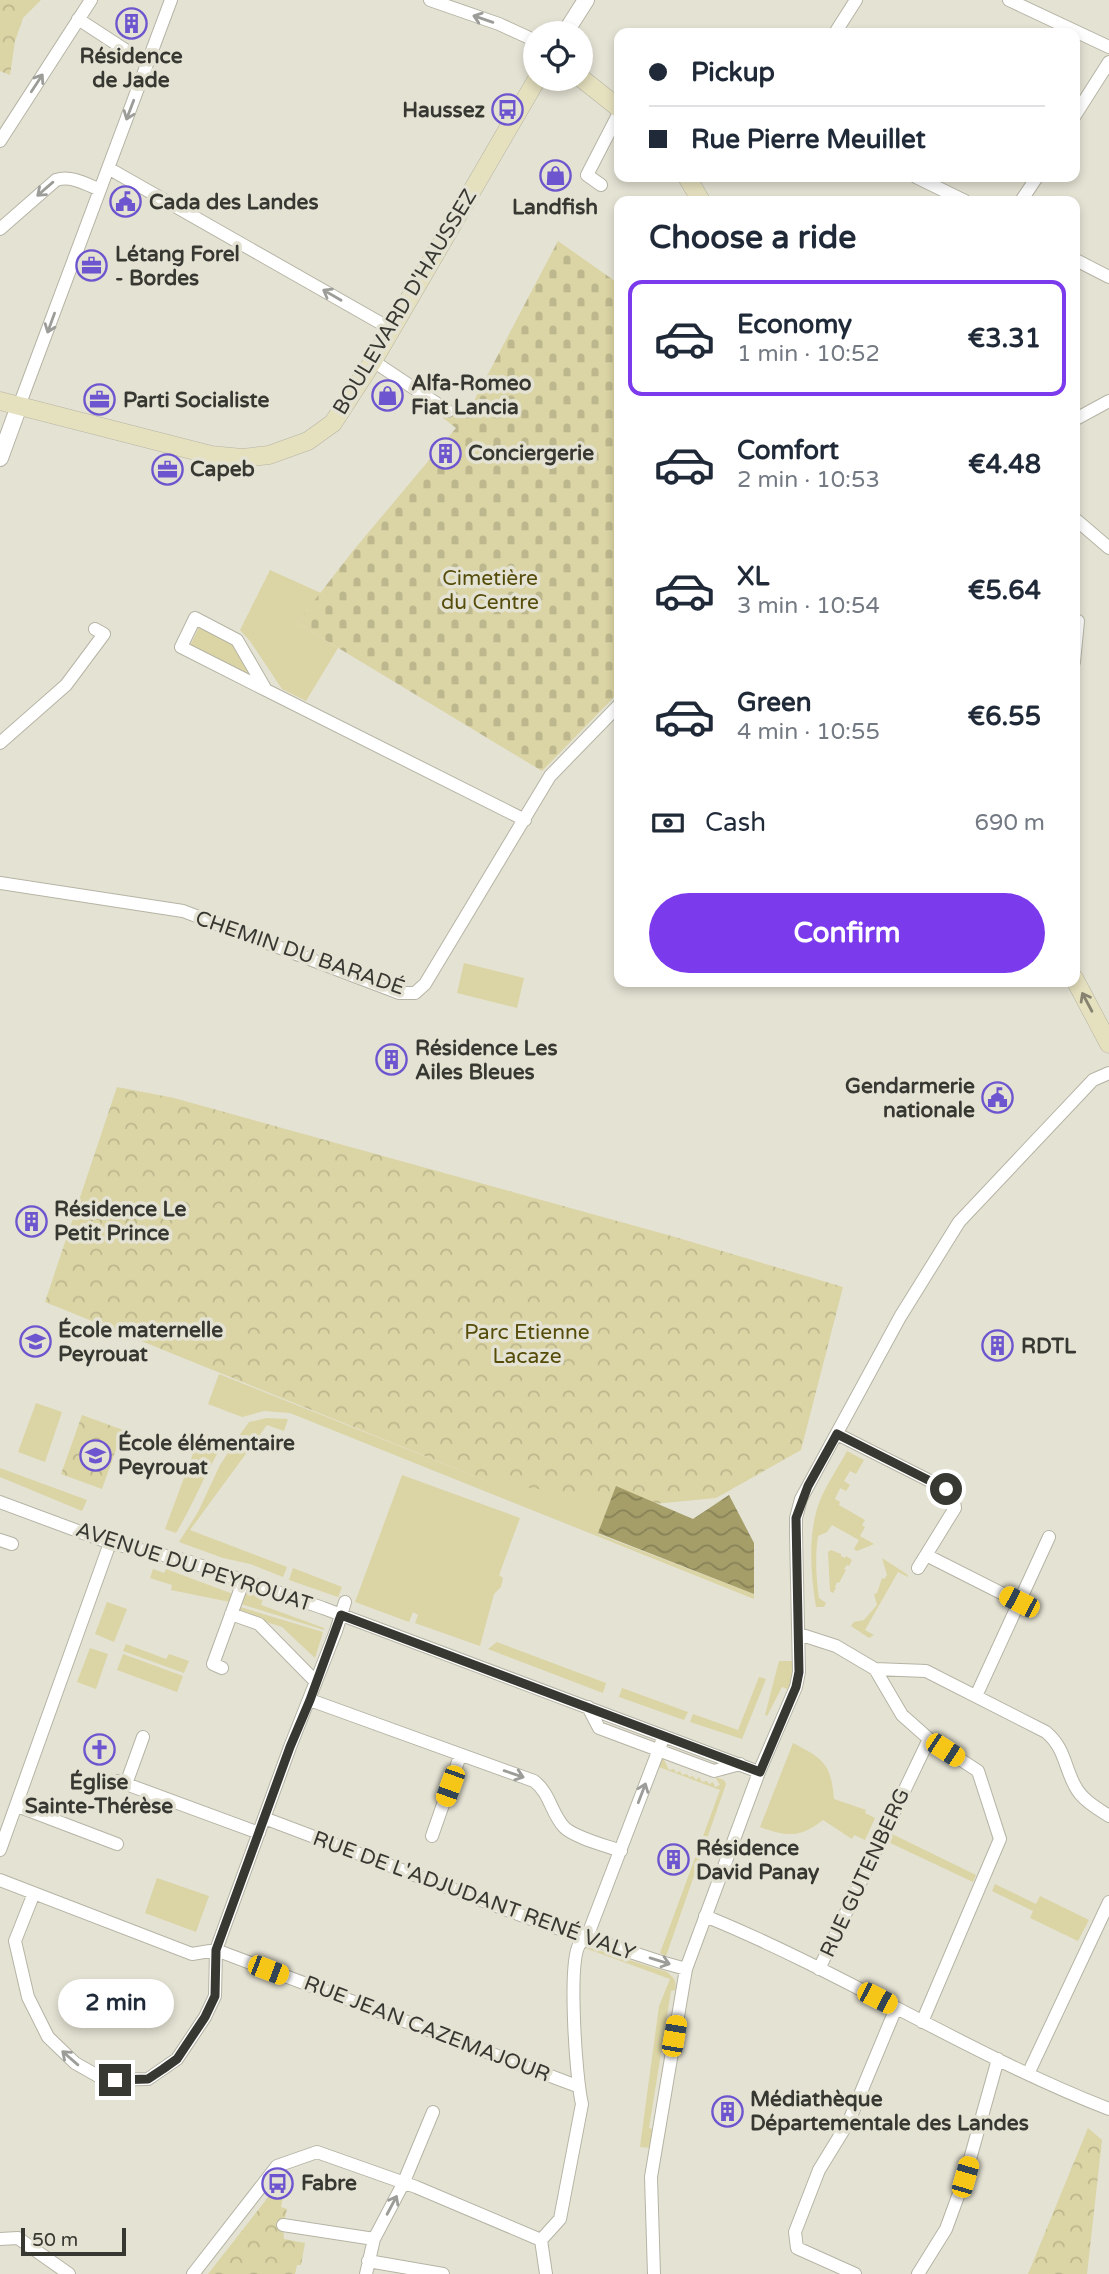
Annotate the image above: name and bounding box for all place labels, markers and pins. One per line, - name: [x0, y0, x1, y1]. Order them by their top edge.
- building icon: Résidence de Jade: [114, 7, 148, 41]
- place label: Résidence de Jade: [79, 44, 183, 93]
- bus stop icon: Haussez: [491, 93, 525, 127]
- place label: Haussez: [402, 98, 486, 123]
- shop icon: Landfish: [538, 158, 572, 192]
- public building icon: Cada des Landes: [109, 185, 143, 219]
- place label: Cada des Landes: [149, 190, 319, 215]
- place label: Landfish: [512, 195, 598, 220]
- place label: Létang Forel - Bordes: [115, 242, 240, 291]
- office icon: Létang Forel - Bordes: [75, 249, 109, 283]
- place label: Alfa-Romeo Fiat Lancia: [411, 371, 532, 420]
- shop icon: Alfa-Romeo Fiat Lancia: [371, 378, 405, 412]
- office icon: Parti Socialiste: [83, 383, 117, 417]
- place label: Parti Socialiste: [123, 388, 269, 413]
- building icon: Conciergerie: [428, 436, 462, 470]
- place label: Conciergerie: [468, 441, 594, 466]
- office icon: Capeb: [150, 452, 184, 486]
- place label: Capeb: [190, 457, 255, 482]
- place label: Résidence Les Ailes Bleues: [415, 1036, 558, 1085]
- building icon: Résidence Les Ailes Bleues: [375, 1043, 409, 1077]
- place label: Gendarmerie nationale: [845, 1074, 975, 1123]
- public building icon: Gendarmerie nationale: [981, 1081, 1015, 1115]
- place label: Résidence Le Petit Prince: [54, 1197, 187, 1246]
- building icon: Résidence Le Petit Prince: [14, 1204, 48, 1238]
- place label: École maternelle Peyrouat: [58, 1317, 223, 1367]
- school or university icon: École maternelle Peyrouat: [18, 1325, 52, 1359]
- building icon: RDTL: [981, 1329, 1015, 1363]
- place label: RDTL: [1021, 1334, 1077, 1359]
- place label: École élémentaire Peyrouat: [118, 1430, 295, 1480]
- school or university icon: École élémentaire Peyrouat: [78, 1438, 112, 1472]
- church icon: Église Sainte-Thérèse: [82, 1733, 116, 1767]
- place label: Église Sainte-Thérèse: [25, 1769, 173, 1819]
- place label: Résidence David Panay: [696, 1836, 820, 1885]
- building icon: Résidence David Panay: [656, 1843, 690, 1877]
- place label: Médiathèque Départementale des Landes: [750, 2087, 1029, 2136]
- building icon: Médiathèque Départementale des Landes: [710, 2094, 744, 2128]
- bus stop icon: Fabre: [261, 2166, 295, 2200]
- place label: Fabre: [301, 2171, 357, 2196]

